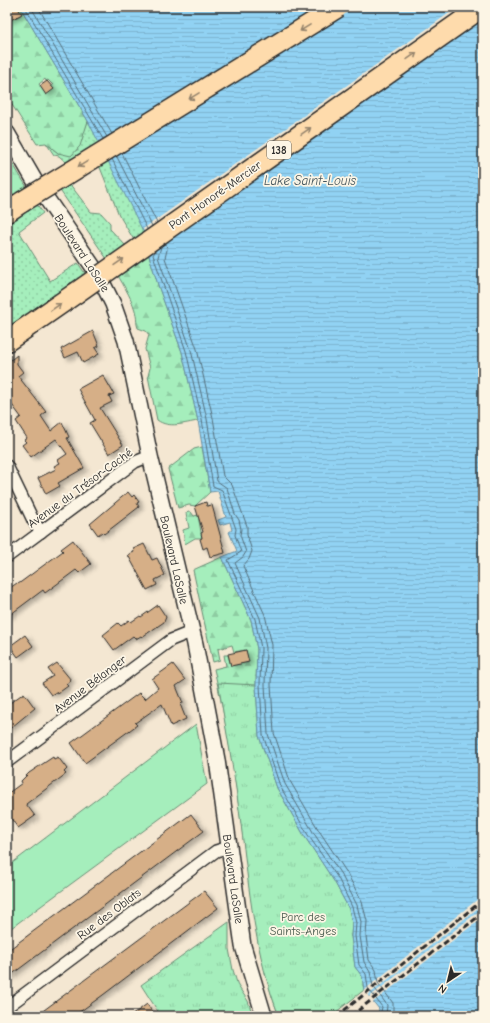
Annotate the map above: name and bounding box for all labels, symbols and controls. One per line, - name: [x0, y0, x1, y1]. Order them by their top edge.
- one-way arrow: [299, 24, 311, 32]
- one-way arrow: [406, 52, 417, 60]
- one-way arrow: [189, 92, 200, 100]
- one-way arrow: [300, 127, 311, 135]
- road number: 138: [267, 141, 291, 159]
- street label: Pont Honoré-Mercier: [166, 158, 264, 232]
- one-way arrow: [78, 160, 89, 169]
- water label: Lake Saint-Louis: [264, 173, 357, 188]
- street label: Boulevard LaSalle: [52, 211, 112, 295]
- one-way arrow: [114, 258, 125, 266]
- one-way arrow: [50, 303, 61, 311]
- street label: Avenue du Trésor-Caché: [25, 445, 135, 531]
- street label: Boulevard LaSalle: [157, 514, 191, 606]
- street label: Avenue Bélanger: [51, 652, 129, 716]
- street label: Boulevard LaSalle: [220, 833, 246, 925]
- street label: Rue des Oblats: [74, 886, 144, 942]
- park label: Parc des Saints-Anges: [270, 910, 336, 938]
- north arrow: [428, 961, 468, 1001]
- text: N: [436, 981, 449, 996]

